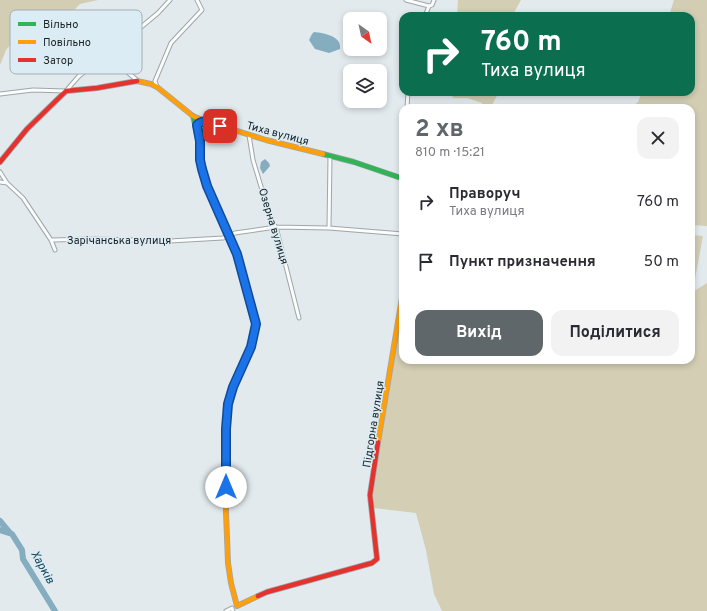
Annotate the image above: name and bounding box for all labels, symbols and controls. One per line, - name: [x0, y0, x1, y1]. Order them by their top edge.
- legend: [10, 10, 142, 74]
- north arrow: [343, 12, 387, 56]
- map controls: [343, 12, 387, 108]
- text: Вільно: [43, 18, 78, 32]
- text: 760 m: [481, 25, 562, 61]
- icon: right: [415, 28, 467, 80]
- text: Повільно: [43, 36, 91, 50]
- text: Затор: [43, 54, 73, 68]
- text: Тиха вулиця: [481, 60, 586, 83]
- button: layers: [343, 64, 387, 108]
- pin: [203, 109, 237, 143]
- icon: arrive: [209, 115, 231, 137]
- text: 2 хв: [415, 115, 464, 145]
- button: close: [637, 117, 679, 159]
- street label: Тиха вулиця: [245, 119, 310, 149]
- text: 810 m · 15:21: [415, 145, 485, 161]
- text: Праворуч: [449, 185, 520, 204]
- street label: Озерна вулиця: [255, 186, 291, 266]
- icon: right: [415, 191, 437, 213]
- text: 760 m: [637, 193, 679, 212]
- text: Тиха вулиця: [449, 204, 525, 220]
- street label: Зарічанська вулиця: [67, 234, 171, 248]
- icon: arrive: [415, 251, 437, 273]
- text: Пункт призначення: [449, 253, 596, 272]
- text: 50 m: [644, 253, 679, 272]
- button: Вихід: [415, 310, 543, 356]
- button: Поділитися: [551, 310, 679, 356]
- street label: Підгорна вулиця: [360, 380, 388, 469]
- position arrow: [205, 466, 247, 508]
- water label: Харків: [26, 548, 58, 587]

